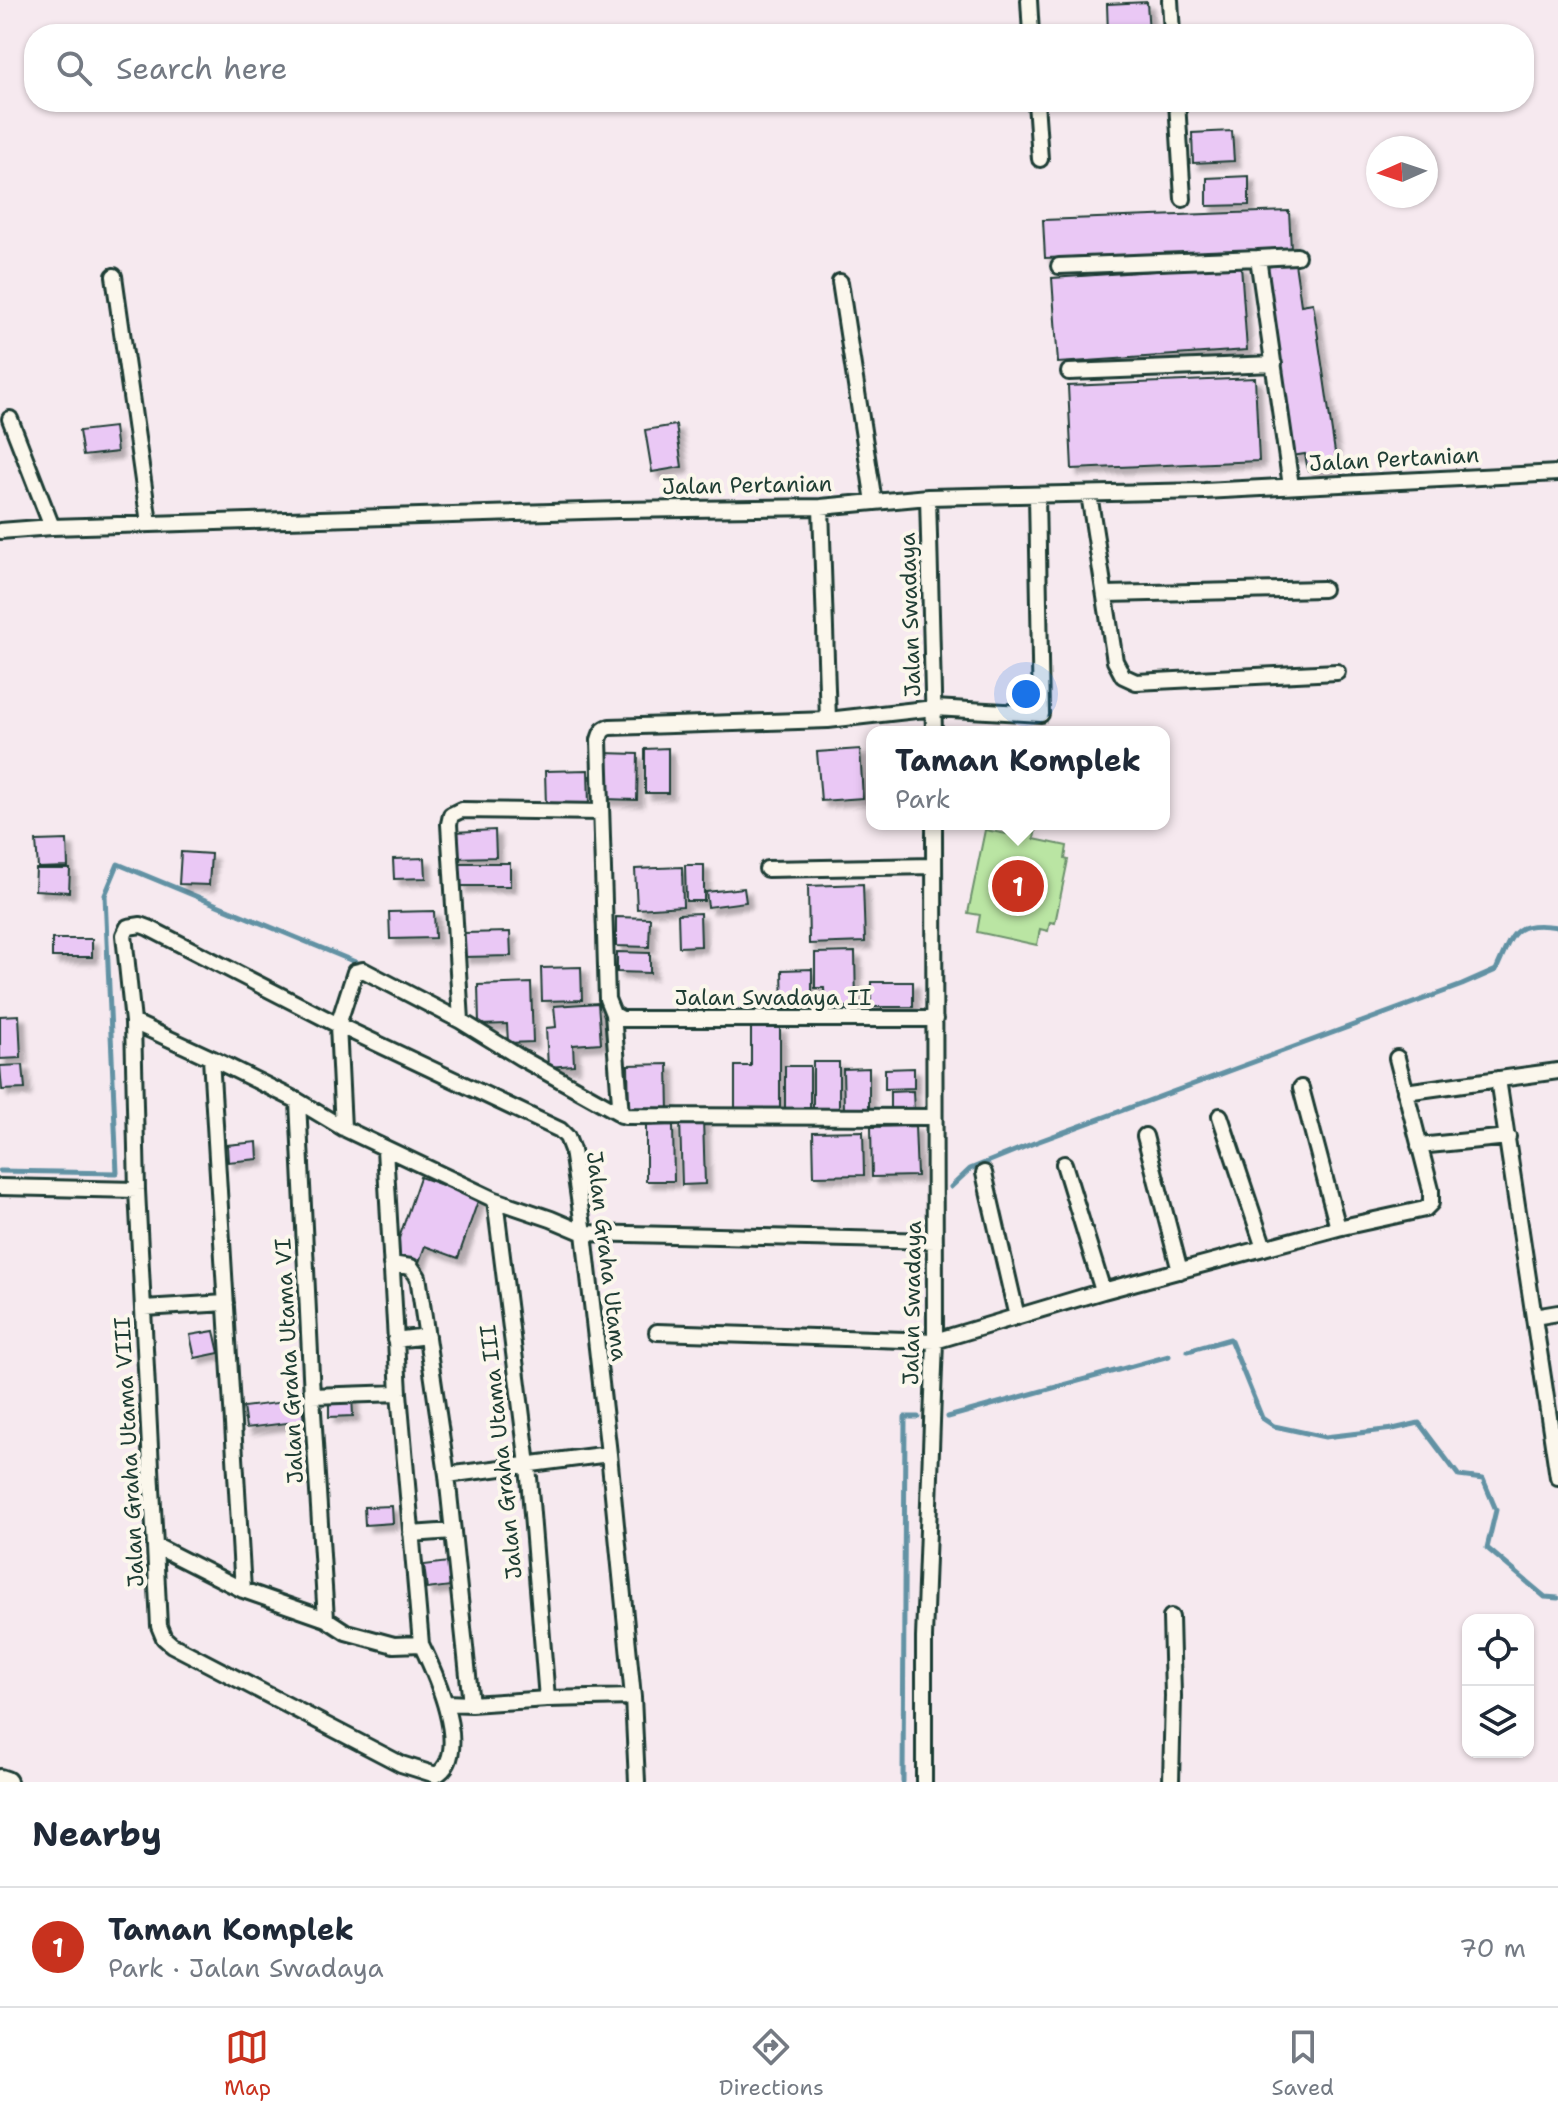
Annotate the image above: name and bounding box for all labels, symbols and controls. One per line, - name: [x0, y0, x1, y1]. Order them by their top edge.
- search box: [24, 24, 1534, 112]
- icon: search: [52, 46, 96, 90]
- text: Search here: [116, 48, 287, 89]
- north arrow: [1366, 136, 1438, 208]
- street label: Jalan Pertanian: [1308, 440, 1480, 478]
- street label: Jalan Pertanian: [662, 469, 832, 501]
- street label: Jalan Swadaya: [893, 532, 927, 698]
- your location: [1006, 674, 1046, 714]
- popup: [866, 726, 1170, 830]
- text: Taman Komplek: [895, 740, 1141, 781]
- text: Park: [895, 781, 951, 816]
- pin: 1: [992, 856, 1044, 916]
- street label: Jalan Swadaya II: [675, 983, 871, 1012]
- street label: Jalan Graha Utama: [580, 1149, 634, 1363]
- street label: Jalan Swadaya: [896, 1220, 928, 1386]
- street label: Jalan Graha Utama VI: [268, 1237, 310, 1485]
- street label: Jalan Graha Utama VIII: [107, 1316, 151, 1588]
- street label: Jalan Graha Utama III: [473, 1323, 529, 1581]
- map controls: [1462, 1614, 1534, 1758]
- button: locate: [1462, 1614, 1534, 1686]
- button: layers: [1462, 1686, 1534, 1758]
- text: Nearby: [32, 1811, 162, 1857]
- text: Taman Komplek: [108, 1909, 354, 1950]
- text: 1: [52, 1930, 64, 1965]
- text: 70 m: [1459, 1930, 1526, 1965]
- text: Park · Jalan Swadaya: [108, 1950, 384, 1985]
- tab: Map: [224, 2025, 271, 2102]
- tab: Directions: [719, 2025, 824, 2102]
- tab: Saved: [1272, 2025, 1334, 2102]

